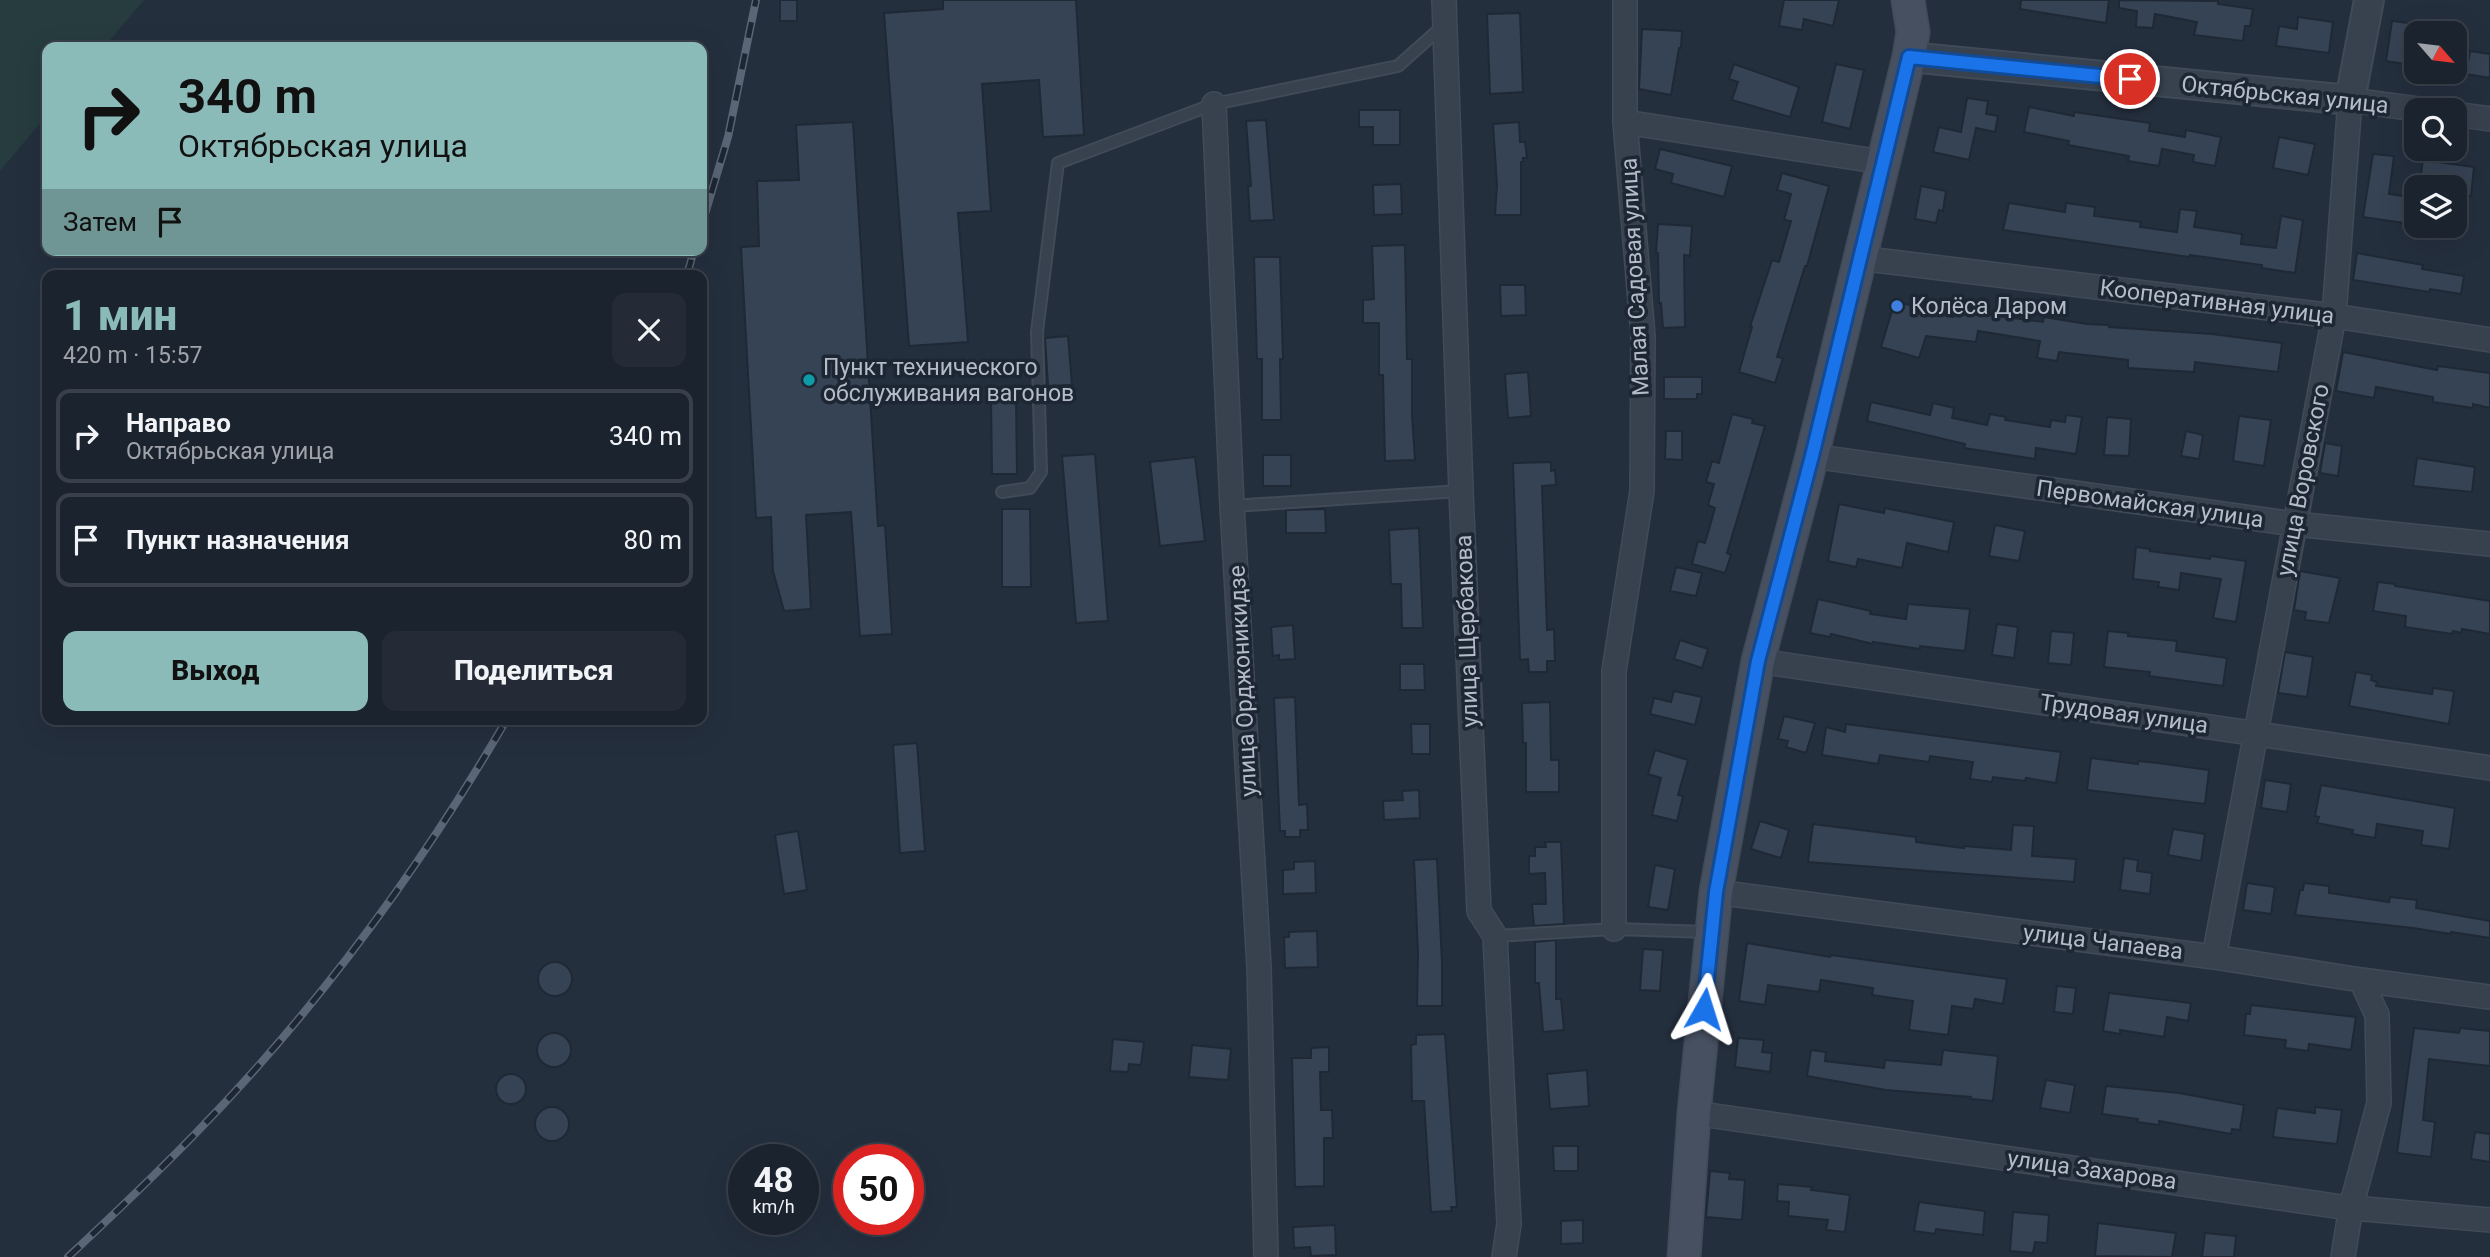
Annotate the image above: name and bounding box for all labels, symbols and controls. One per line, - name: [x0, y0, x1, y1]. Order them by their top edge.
- north arrow: [2404, 21, 2468, 84]
- map controls: [2404, 21, 2467, 238]
- pin: [2100, 49, 2160, 109]
- icon: arrive: [2111, 60, 2149, 98]
- text: 340 m: [178, 68, 317, 125]
- icon: right: [63, 70, 154, 161]
- street label: Октябрьская улица: [2180, 71, 2390, 119]
- button: search: [2404, 98, 2467, 161]
- text: Октябрьская улица: [178, 127, 468, 165]
- street label: Малая Садовая улица: [1615, 157, 1655, 397]
- button: layers: [2404, 175, 2467, 238]
- icon: arrive: [151, 203, 189, 241]
- text: Затем: [63, 207, 137, 237]
- street label: Кооперативная улица: [2098, 274, 2336, 330]
- text: 1 мин: [63, 291, 177, 340]
- button: close: [612, 293, 686, 367]
- place label: Колёса Даром: [1911, 293, 2067, 320]
- marker: Колёса Даром: [1889, 298, 1905, 314]
- text: 420 m · 15:57: [63, 342, 202, 369]
- place label: Пункт технического обслуживания вагонов: [823, 354, 1074, 407]
- marker: Пункт технического обслуживания вагонов: [801, 372, 817, 388]
- street label: улица Воровского: [2271, 382, 2335, 578]
- text: Направо: [126, 408, 231, 438]
- icon: right: [67, 417, 105, 455]
- text: 340 m: [609, 421, 682, 451]
- text: Октябрьская улица: [126, 438, 334, 465]
- street label: Первомайская улица: [2035, 475, 2265, 533]
- icon: arrive: [67, 521, 105, 559]
- text: Пункт назначения: [126, 525, 350, 555]
- text: 80 m: [624, 525, 682, 555]
- street label: улица Щербакова: [1450, 534, 1484, 728]
- street label: улица Орджоникидзе: [1223, 565, 1263, 797]
- button: Выход: [63, 631, 368, 711]
- button: Поделиться: [382, 631, 686, 711]
- street label: Трудовая улица: [2038, 689, 2210, 739]
- street label: улица Чапаева: [2022, 919, 2184, 965]
- position arrow: [1667, 972, 1741, 1046]
- speed limit sign: 50: [833, 1144, 924, 1235]
- street label: улица Захарова: [2006, 1145, 2178, 1195]
- text: 48: [753, 1160, 794, 1201]
- text: km/h: [752, 1196, 795, 1217]

